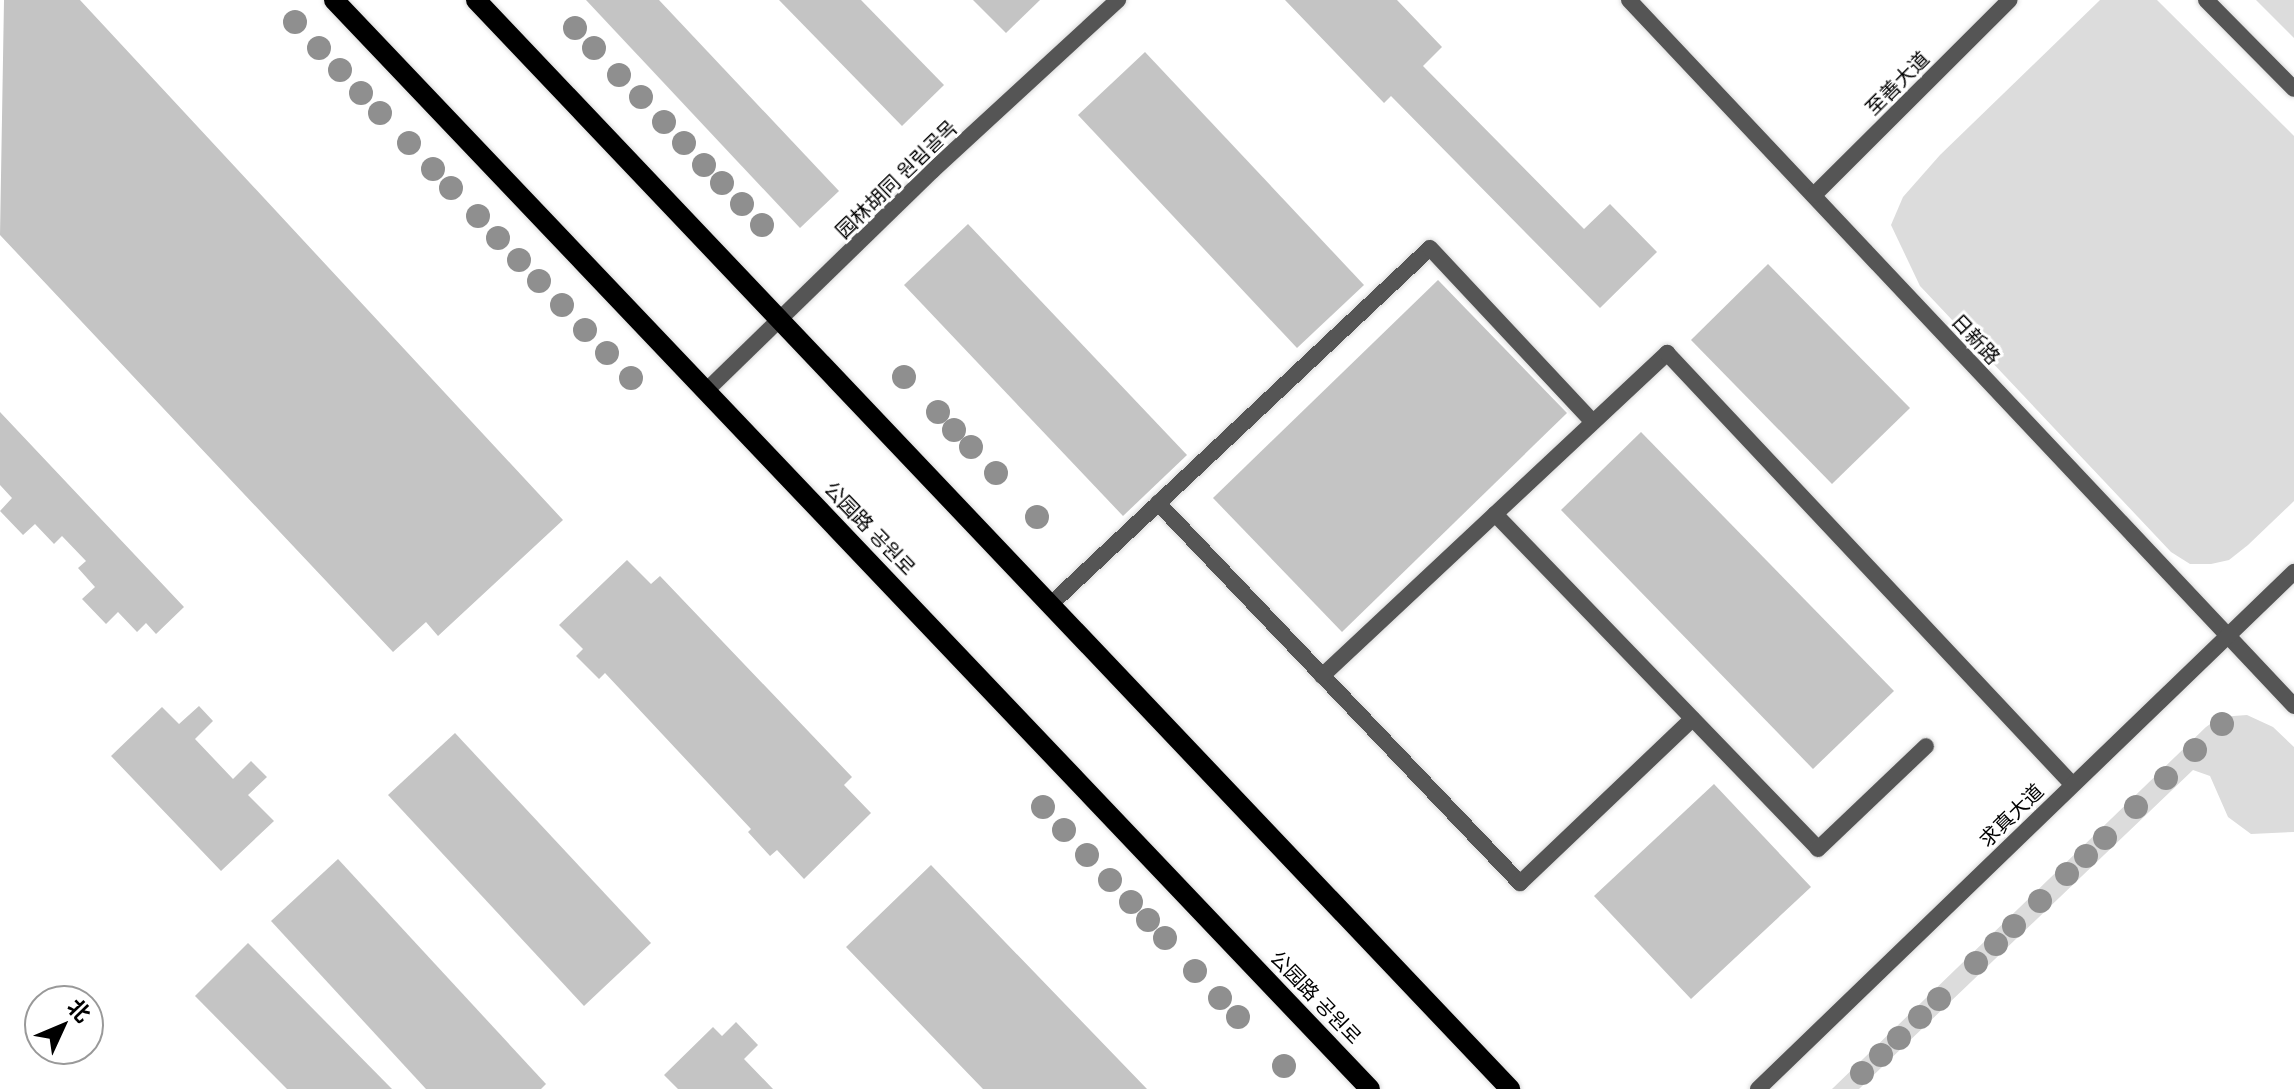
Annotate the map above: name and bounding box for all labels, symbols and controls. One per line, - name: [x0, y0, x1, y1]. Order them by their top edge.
- street label: 至善大道: [1860, 46, 1934, 120]
- street label: 园林胡同 원림골목: [831, 115, 961, 243]
- street label: 日新路: [1947, 309, 2005, 369]
- street label: 公园路 공원로: [820, 476, 920, 580]
- street label: 求真大道: [1974, 779, 2048, 851]
- street label: 公园路 공원로: [1266, 945, 1366, 1049]
- north arrow: [24, 985, 104, 1065]
- text: 北: [61, 991, 98, 1028]

